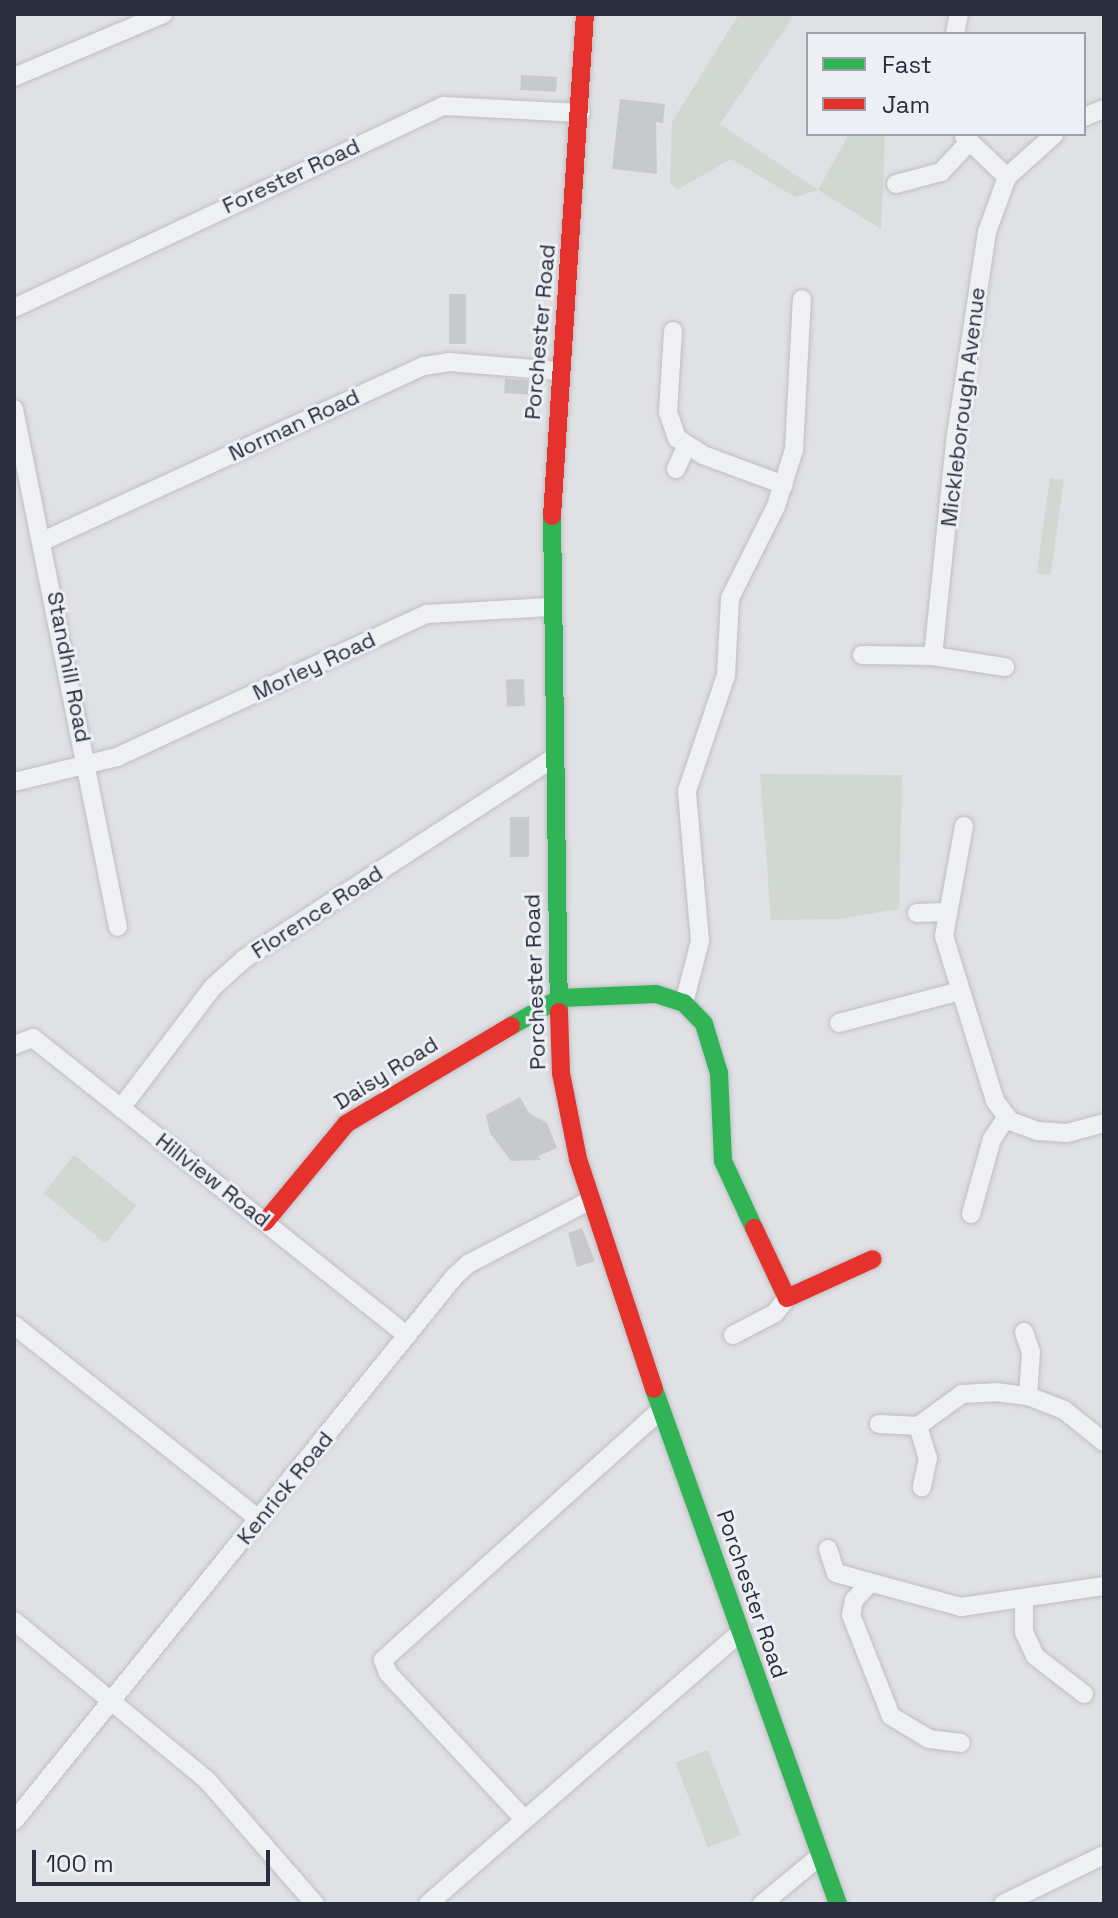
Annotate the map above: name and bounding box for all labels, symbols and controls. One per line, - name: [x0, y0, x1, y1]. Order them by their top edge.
- legend: [806, 32, 1086, 136]
- text: Fast: [882, 49, 932, 80]
- text: Jam: [882, 89, 930, 120]
- street label: Forester Road: [218, 133, 364, 219]
- street label: Porchester Road: [519, 243, 561, 421]
- street label: Mickleborough Avenue: [935, 286, 991, 528]
- street label: Norman Road: [224, 383, 364, 467]
- street label: Standhill Road: [41, 589, 97, 745]
- street label: Morley Road: [248, 626, 380, 706]
- street label: Florence Road: [246, 860, 388, 964]
- street label: Porchester Road: [519, 894, 551, 1070]
- street label: Daisy Road: [329, 1031, 443, 1115]
- street label: Hillview Road: [151, 1127, 275, 1233]
- street label: Kenrick Road: [231, 1426, 339, 1550]
- street label: Porchester Road: [711, 1506, 793, 1682]
- scale bar: [36, 1834, 274, 1884]
- text: 100 m: [46, 1848, 114, 1879]

